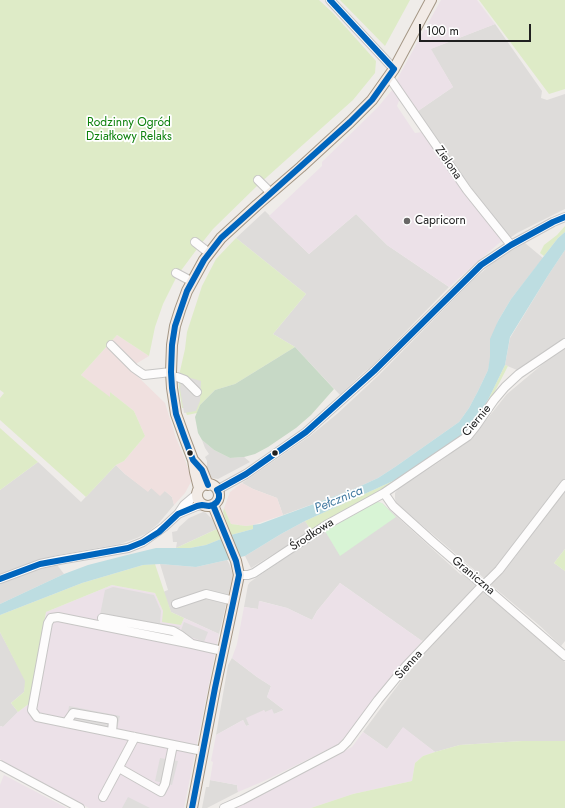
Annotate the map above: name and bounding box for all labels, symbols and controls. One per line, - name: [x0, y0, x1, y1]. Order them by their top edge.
- scale bar: [421, 16, 533, 42]
- text: 100 m: [426, 22, 459, 40]
- park label: Rodzinny Ogród Działkowy Relaks: [86, 116, 172, 144]
- street label: Zielona: [431, 144, 465, 182]
- place label: Capricorn: [415, 214, 466, 228]
- marker: Capricorn: [402, 216, 412, 226]
- street label: Ciernie: [460, 402, 494, 440]
- unlabelled marker: [185, 448, 195, 458]
- unlabelled marker: [270, 448, 280, 458]
- water label: Pełcznica: [312, 483, 366, 517]
- street label: Środkowa: [287, 516, 337, 554]
- street label: Graniczna: [448, 554, 498, 598]
- street label: Sienna: [392, 647, 426, 683]

